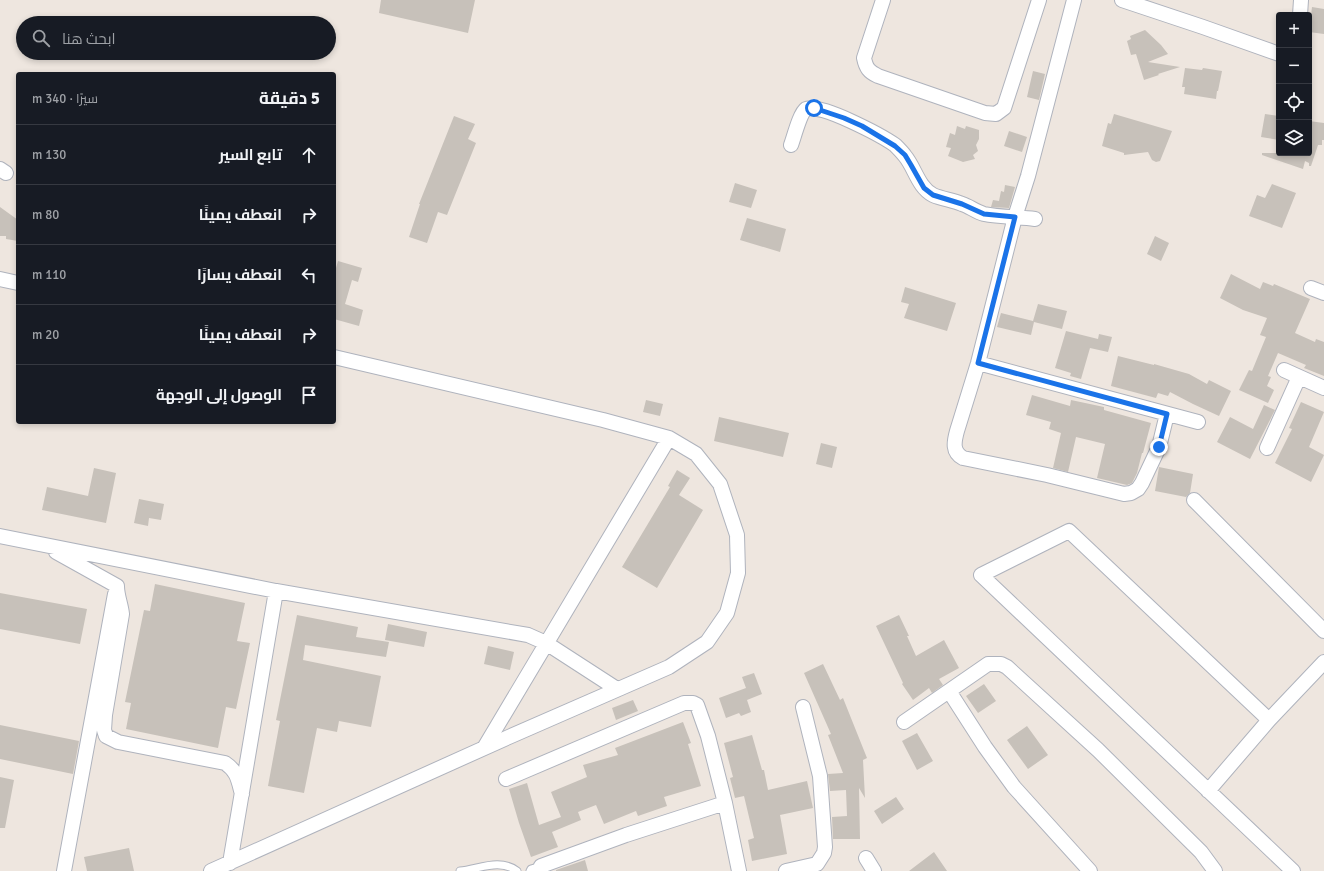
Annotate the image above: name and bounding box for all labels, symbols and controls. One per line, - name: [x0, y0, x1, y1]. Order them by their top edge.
- map controls: [1276, 12, 1312, 156]
- button: +: [1276, 12, 1312, 48]
- search box: [16, 16, 336, 60]
- icon: search: [30, 27, 52, 49]
- text: ابحث هنا: [62, 30, 115, 48]
- button: −: [1276, 48, 1312, 84]
- button: locate: [1276, 84, 1312, 120]
- text: 5 دقيقة: [259, 88, 320, 109]
- text: سيرًا · 340 m: [32, 91, 98, 107]
- route start: [805, 99, 823, 117]
- button: layers: [1276, 120, 1312, 156]
- icon: ahead: [298, 144, 320, 166]
- text: تابع السير: [219, 146, 282, 164]
- text: 130 m: [32, 147, 66, 163]
- icon: right: [298, 204, 320, 226]
- text: انعطف يمينًا: [199, 206, 282, 224]
- text: 80 m: [32, 207, 59, 223]
- icon: left: [298, 264, 320, 286]
- text: انعطف يسارًا: [197, 266, 282, 284]
- text: 110 m: [32, 267, 66, 283]
- icon: right: [298, 324, 320, 346]
- text: انعطف يمينًا: [199, 326, 282, 344]
- text: 20 m: [32, 327, 59, 343]
- icon: arrive: [298, 384, 320, 406]
- text: الوصول إلى الوجهة: [156, 386, 282, 404]
- route end: [1150, 438, 1168, 456]

